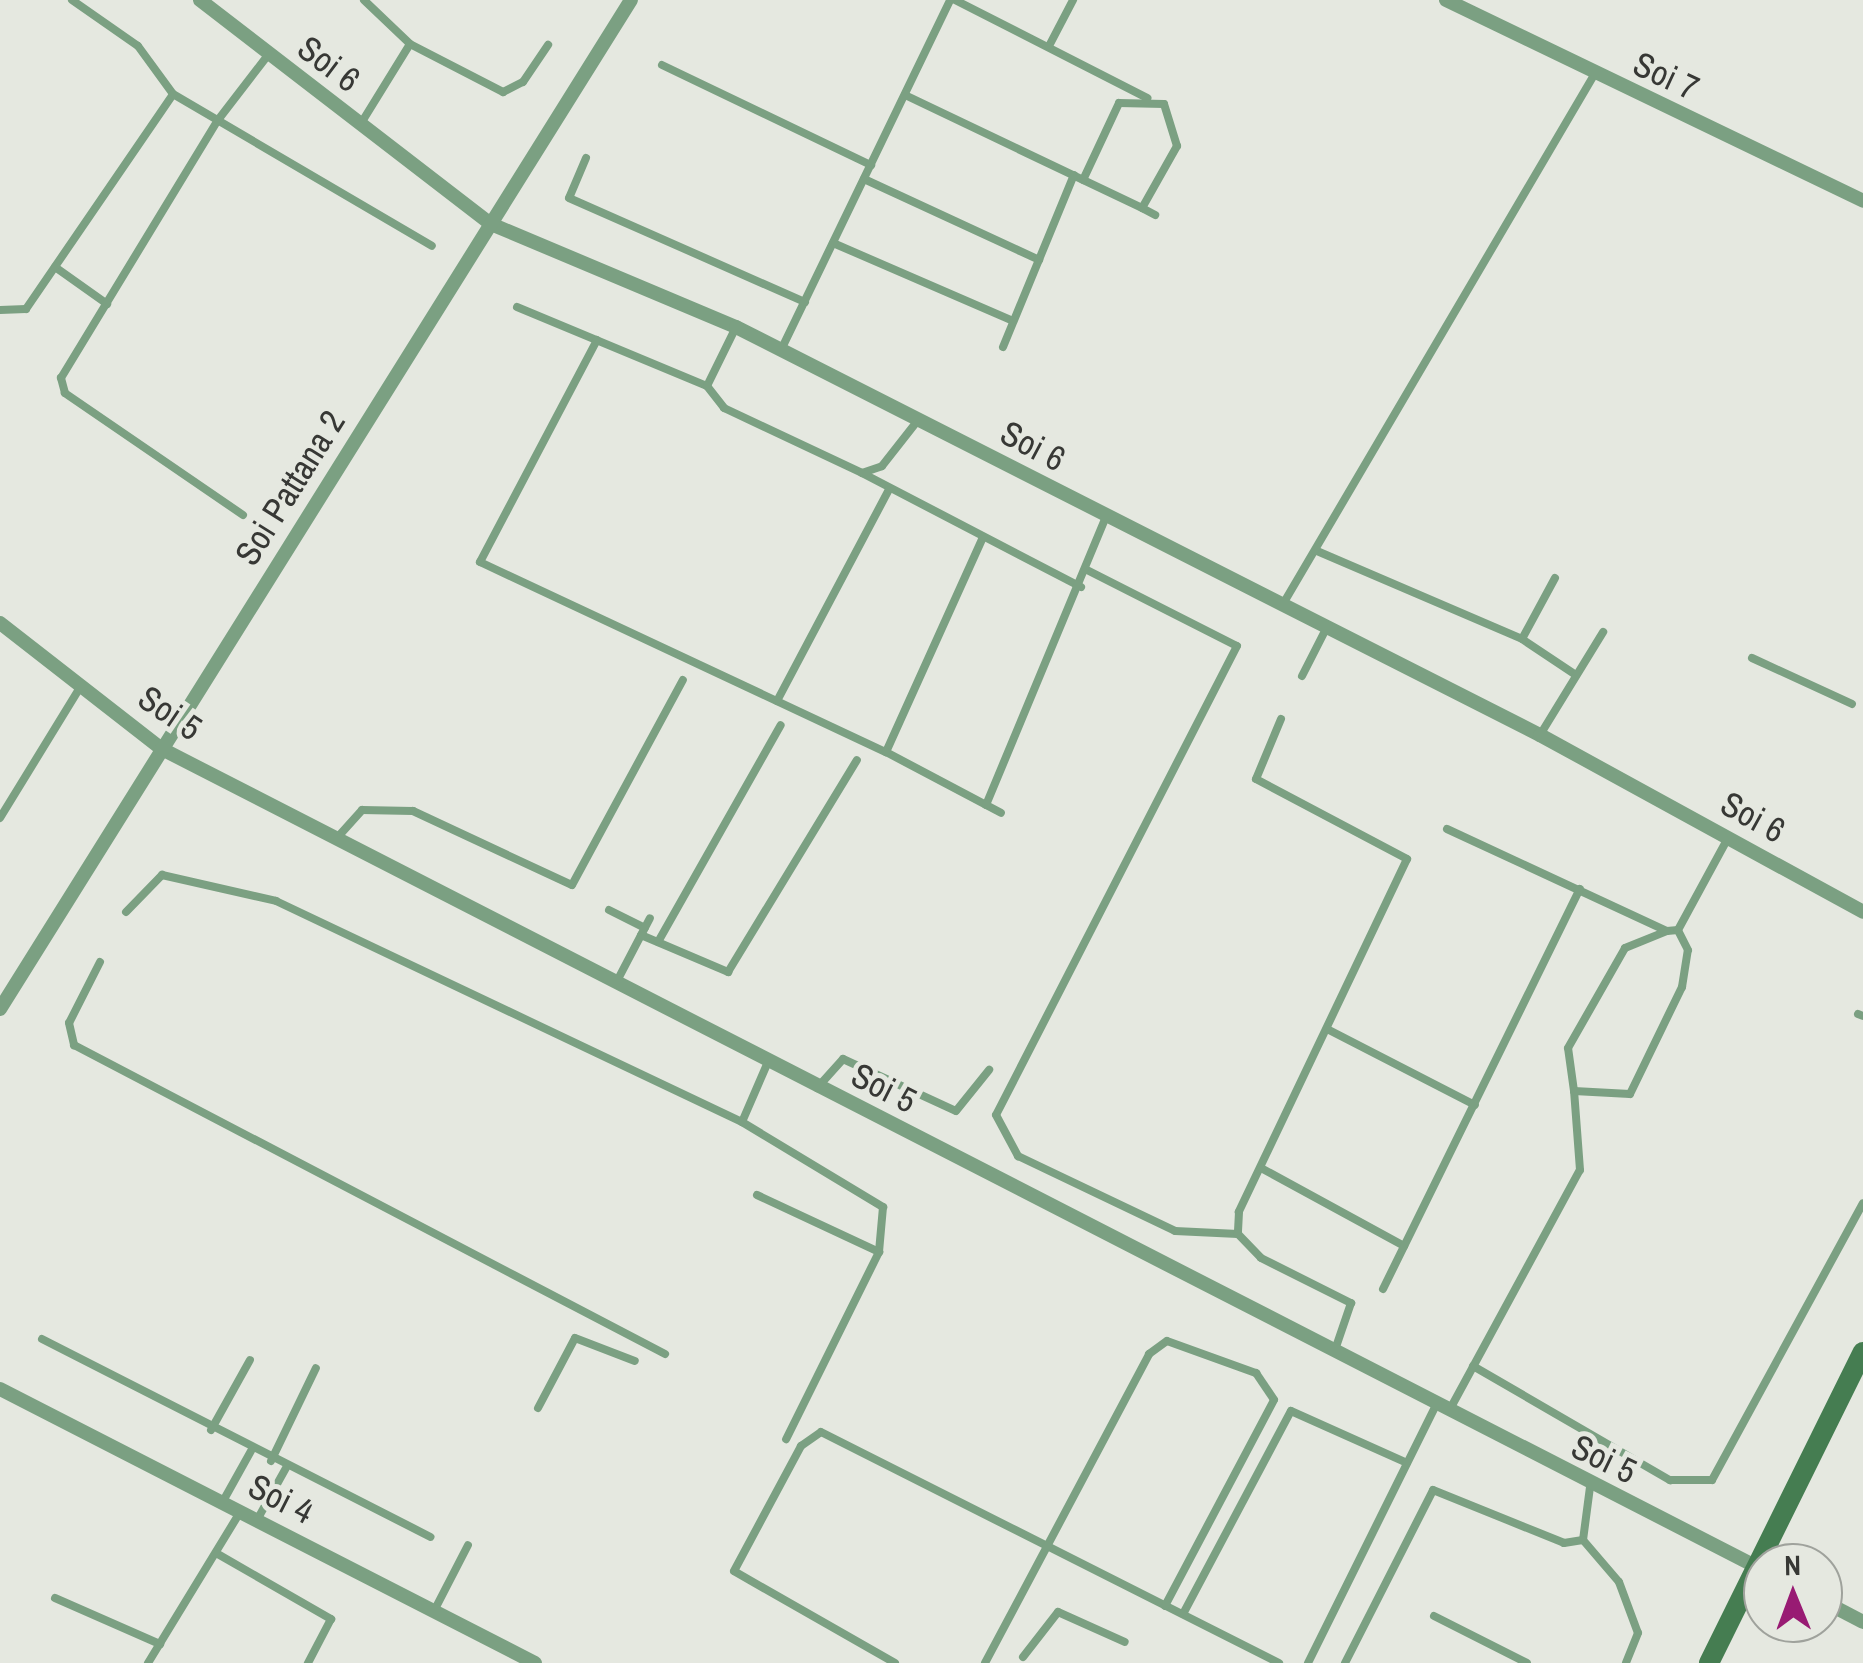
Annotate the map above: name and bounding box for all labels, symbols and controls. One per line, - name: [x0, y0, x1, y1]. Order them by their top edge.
- street label: Soi 6: [290, 27, 368, 101]
- street label: Soi 7: [1627, 43, 1705, 109]
- street label: Soi Pattana 2: [226, 403, 354, 573]
- street label: Soi 6: [994, 412, 1072, 480]
- street label: Soi 5: [130, 677, 210, 749]
- street label: Soi 6: [1714, 782, 1792, 852]
- street label: Soi 5: [845, 1054, 923, 1122]
- street label: Soi 5: [1565, 1425, 1643, 1493]
- street label: Soi 4: [242, 1465, 320, 1533]
- north arrow: [1743, 1543, 1843, 1643]
- text: N: [1784, 1546, 1801, 1584]

